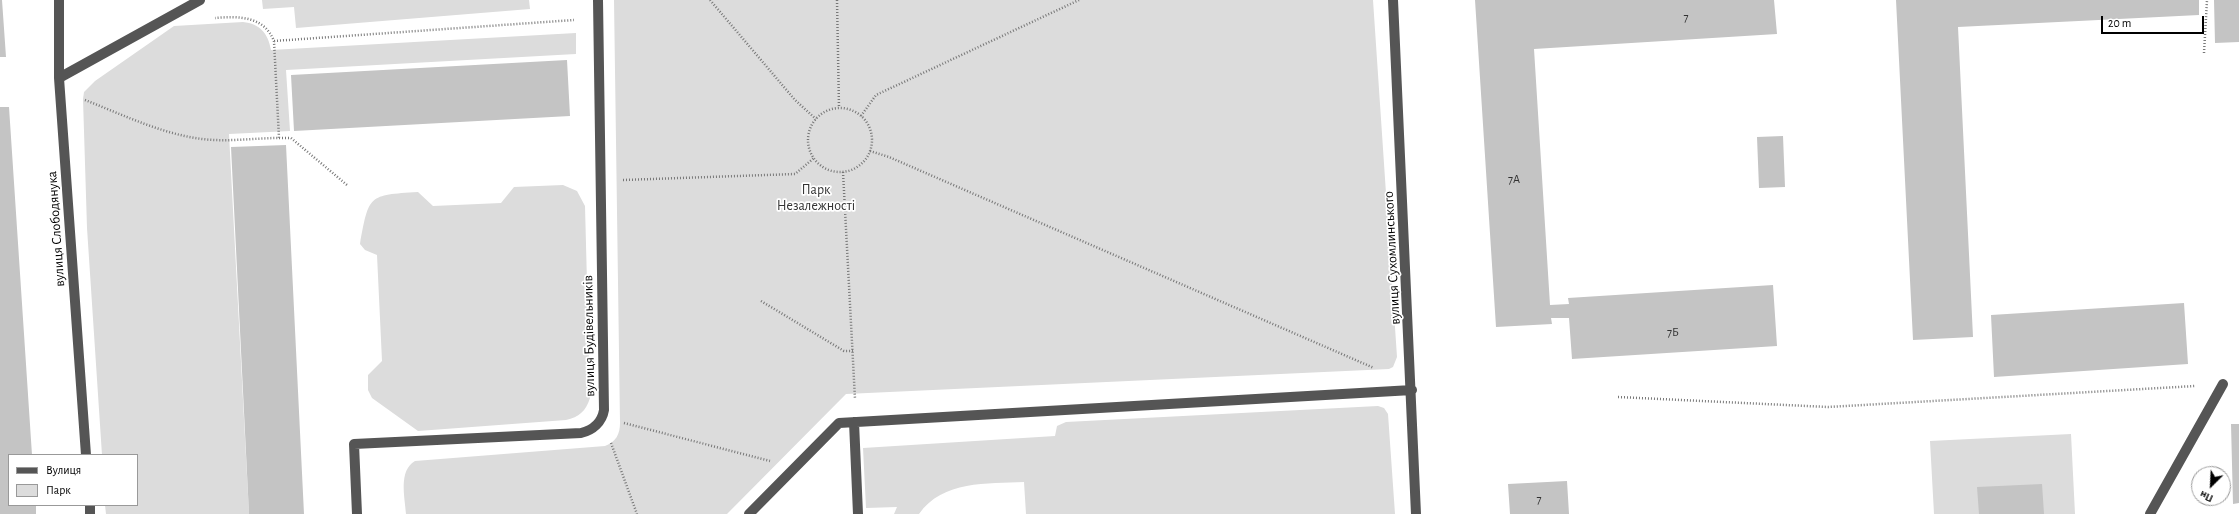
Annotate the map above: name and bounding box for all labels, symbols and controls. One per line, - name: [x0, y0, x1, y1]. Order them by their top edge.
- scale bar: [2103, 8, 2206, 34]
- house number: 7: [1683, 10, 1689, 24]
- text: 20 m: [2108, 17, 2131, 29]
- street label: вулиця Слободянука: [44, 171, 68, 287]
- house number: 7А: [1508, 172, 1520, 186]
- park label: Парк Незалежності: [777, 182, 855, 214]
- street label: вулиця Сухомлинського: [1380, 191, 1404, 325]
- street label: вулиця Будівельників: [580, 275, 598, 397]
- house number: 7Б: [1667, 325, 1679, 339]
- legend: [8, 454, 138, 506]
- text: Вулиця: [46, 464, 81, 476]
- north arrow: [2191, 466, 2231, 506]
- text: Парк: [46, 484, 71, 496]
- text: Пн: [2198, 489, 2215, 504]
- house number: 7: [1536, 492, 1542, 506]

